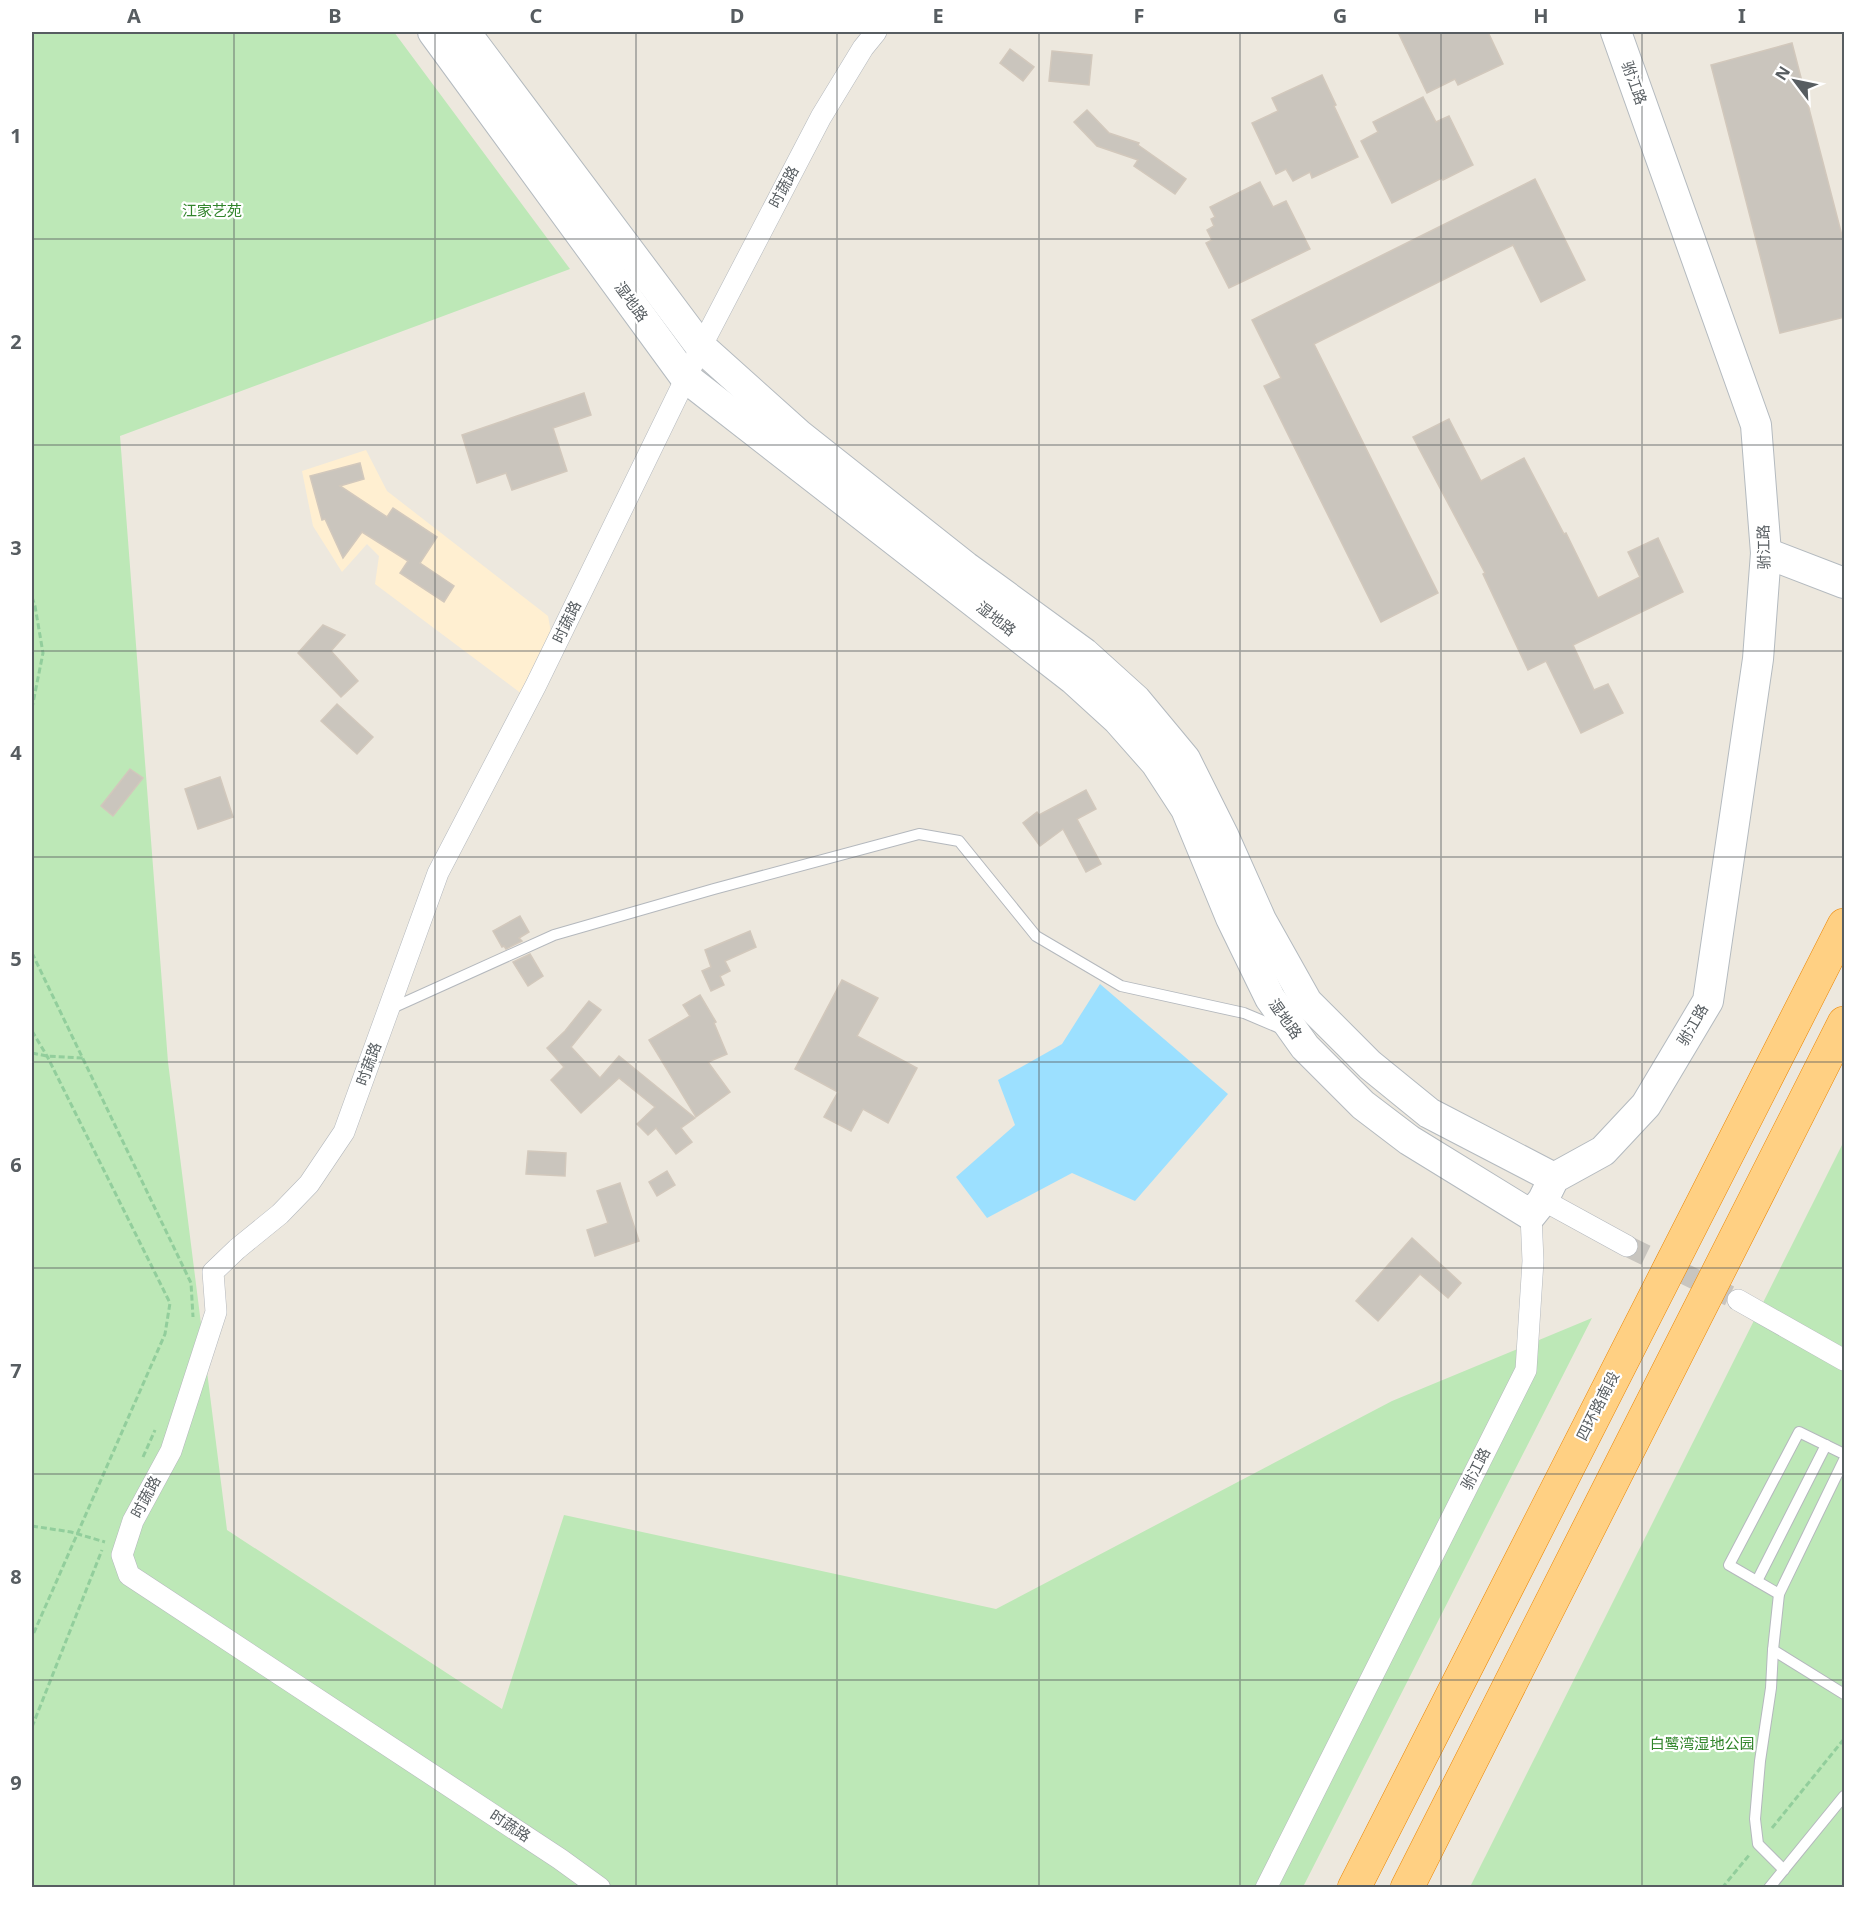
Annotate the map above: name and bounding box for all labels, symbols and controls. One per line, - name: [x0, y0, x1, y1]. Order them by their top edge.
- text: A: [127, 2, 141, 29]
- text: B: [328, 2, 342, 29]
- text: C: [530, 2, 543, 29]
- text: D: [730, 2, 744, 29]
- text: E: [932, 2, 944, 29]
- text: F: [1134, 2, 1144, 29]
- text: G: [1333, 2, 1347, 29]
- text: H: [1533, 2, 1549, 29]
- text: I: [1738, 2, 1746, 29]
- north arrow: [1765, 51, 1825, 111]
- street label: 驸江路: [1618, 58, 1652, 107]
- text: N: [1770, 62, 1795, 84]
- text: 1: [10, 122, 22, 149]
- street label: 时蔬路: [764, 162, 803, 211]
- park label: 江家艺苑: [182, 200, 242, 220]
- street label: 湿地路: [610, 277, 653, 325]
- text: 2: [10, 328, 22, 355]
- street label: 驸江路: [1753, 524, 1773, 570]
- text: 3: [10, 534, 22, 561]
- street label: 湿地路: [973, 596, 1021, 640]
- street label: 时蔬路: [547, 597, 585, 646]
- text: 4: [10, 739, 22, 766]
- text: 5: [10, 945, 22, 972]
- street label: 湿地路: [1265, 994, 1307, 1043]
- street label: 驸江路: [1672, 1000, 1712, 1049]
- street label: 时蔬路: [351, 1039, 385, 1088]
- text: 6: [10, 1151, 22, 1178]
- text: 7: [10, 1357, 22, 1384]
- street label: 四环路南段: [1571, 1368, 1623, 1444]
- street label: 驸江路: [1456, 1444, 1494, 1493]
- street label: 时蔬路: [126, 1472, 165, 1521]
- text: 8: [10, 1563, 22, 1590]
- park label: 白鹭湾湿地公园: [1649, 1733, 1755, 1753]
- text: 9: [10, 1769, 22, 1796]
- street label: 时蔬路: [486, 1805, 535, 1846]

